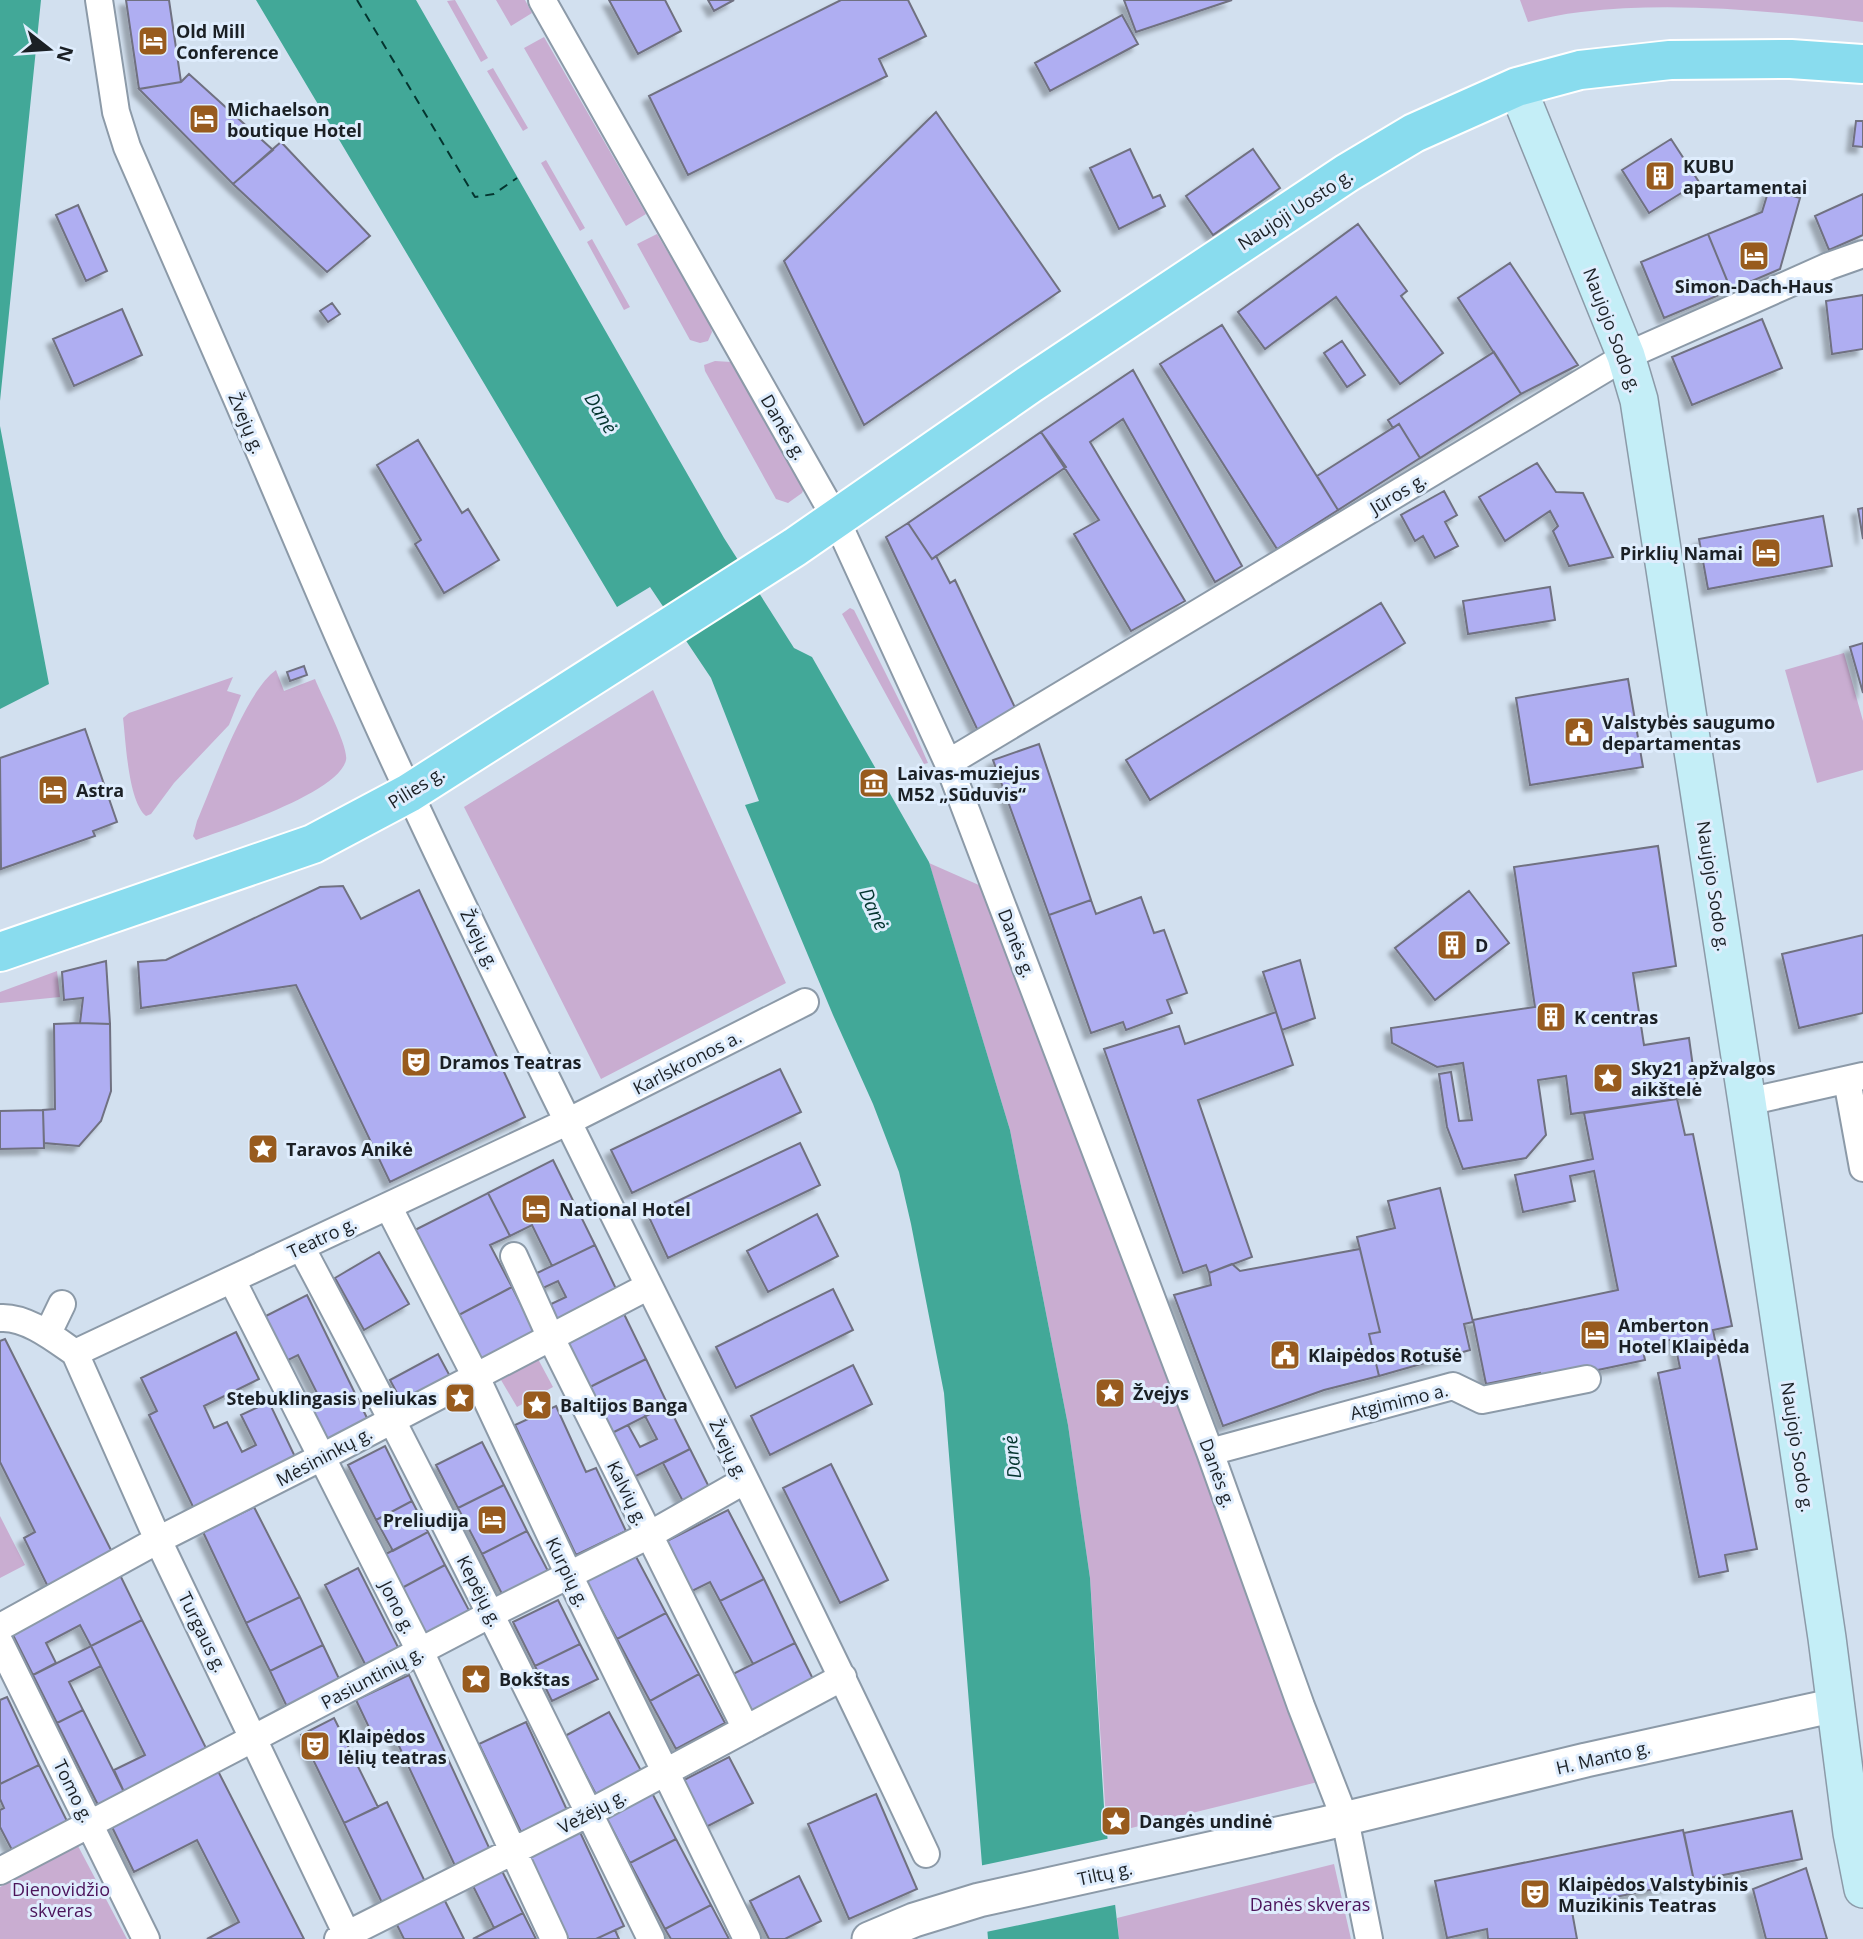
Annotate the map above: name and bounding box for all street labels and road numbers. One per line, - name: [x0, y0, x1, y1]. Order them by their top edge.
- street label: Naujoji Uosto g.: [1233, 163, 1357, 255]
- street label: Naujojo Sodo g.: [1578, 264, 1648, 396]
- street label: Žvejų g.: [223, 389, 271, 457]
- street label: Danės g.: [756, 390, 812, 464]
- street label: Jūros g.: [1364, 467, 1431, 520]
- street label: Pilies g.: [383, 760, 449, 814]
- street label: Naujojo Sodo g.: [1692, 819, 1736, 953]
- street label: Žvejų g.: [455, 905, 505, 973]
- street label: Danės g.: [993, 905, 1041, 981]
- street label: Karlskronos a.: [629, 1024, 745, 1100]
- street label: Teatro g.: [283, 1211, 361, 1263]
- street label: Atgimimo a.: [1347, 1377, 1451, 1425]
- street label: Naujojo Sodo g.: [1776, 1380, 1820, 1514]
- street label: Žvejų g.: [704, 1415, 754, 1483]
- street label: Mėsininkų g.: [272, 1421, 376, 1491]
- street label: Danės g.: [1194, 1435, 1242, 1511]
- street label: Kalvių g.: [602, 1457, 654, 1529]
- street label: Kurpių g.: [541, 1533, 595, 1611]
- street label: Kepėjų g.: [452, 1551, 508, 1631]
- street label: Jono g.: [374, 1575, 422, 1638]
- street label: Turgaus g.: [173, 1588, 233, 1676]
- street label: Pasiuntinių g.: [317, 1640, 427, 1714]
- street label: H. Manto g.: [1553, 1734, 1653, 1780]
- street label: Tomo g.: [48, 1755, 100, 1827]
- street label: Vežėjų g.: [554, 1783, 630, 1839]
- street label: Tiltų g.: [1075, 1855, 1135, 1891]

